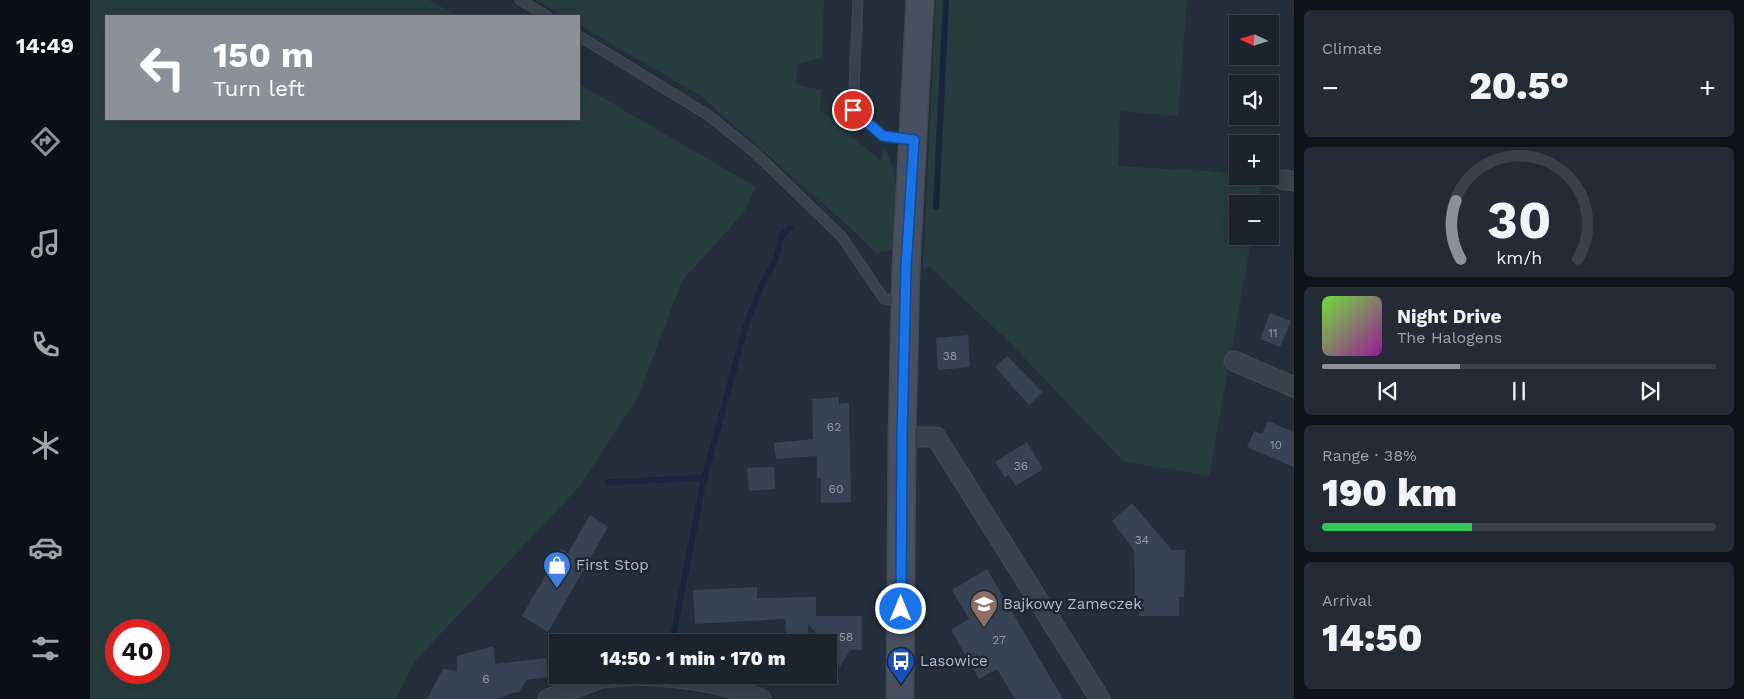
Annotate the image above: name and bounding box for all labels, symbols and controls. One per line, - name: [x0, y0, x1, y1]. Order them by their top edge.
- north arrow: [1229, 15, 1279, 65]
- map controls: [1229, 15, 1279, 245]
- text: 14:49: [16, 33, 74, 58]
- text: 150 m: [213, 34, 314, 76]
- icon: left: [130, 35, 195, 100]
- text: Climate: [1322, 39, 1382, 58]
- text: 20.5°: [1469, 64, 1569, 108]
- text: −: [1322, 71, 1339, 104]
- text: +: [1699, 71, 1716, 104]
- button: sound: [1229, 75, 1279, 125]
- text: Turn left: [213, 76, 305, 101]
- pin: [832, 89, 874, 131]
- icon: arrive: [839, 96, 867, 124]
- icon: directions: [28, 124, 63, 159]
- button: +: [1229, 135, 1279, 185]
- text: 30: [1487, 190, 1551, 251]
- button: −: [1229, 195, 1279, 245]
- icon: music: [28, 226, 63, 261]
- text: km/h: [1496, 247, 1542, 268]
- text: Night Drive: [1397, 305, 1502, 328]
- house number: 11: [1268, 326, 1278, 340]
- icon: phone: [28, 327, 63, 362]
- text: The Halogens: [1397, 328, 1502, 347]
- house number: 38: [943, 349, 957, 363]
- icon: previous: [1374, 377, 1402, 405]
- icon: pause: [1505, 377, 1533, 405]
- icon: next: [1636, 377, 1664, 405]
- house number: 62: [827, 420, 841, 434]
- icon: climate: [28, 428, 63, 463]
- house number: 10: [1270, 438, 1282, 452]
- text: Range · 38%: [1322, 446, 1417, 465]
- house number: 36: [1014, 459, 1028, 473]
- text: 190 km: [1322, 471, 1457, 515]
- house number: 60: [829, 482, 843, 496]
- icon: car: [28, 530, 63, 565]
- house number: 34: [1135, 533, 1149, 547]
- shop icon: First Stop: [542, 550, 572, 589]
- place label: First Stop: [576, 556, 649, 574]
- position arrow: [874, 582, 926, 634]
- school or university icon: Bajkowy Zameczek: [969, 589, 999, 628]
- text: Arrival: [1322, 591, 1372, 610]
- place label: Bajkowy Zameczek: [1003, 595, 1142, 613]
- text: 14:50: [1322, 616, 1422, 660]
- speed limit sign: 40: [105, 619, 170, 684]
- house number: 58: [839, 630, 853, 644]
- icon: filters: [28, 631, 63, 666]
- house number: 27: [992, 633, 1006, 647]
- bus stop icon: Lasowice: [886, 646, 916, 685]
- text: 14:50 · 1 min · 170 m: [600, 647, 786, 670]
- place label: Lasowice: [920, 652, 988, 670]
- house number: 6: [482, 672, 490, 686]

